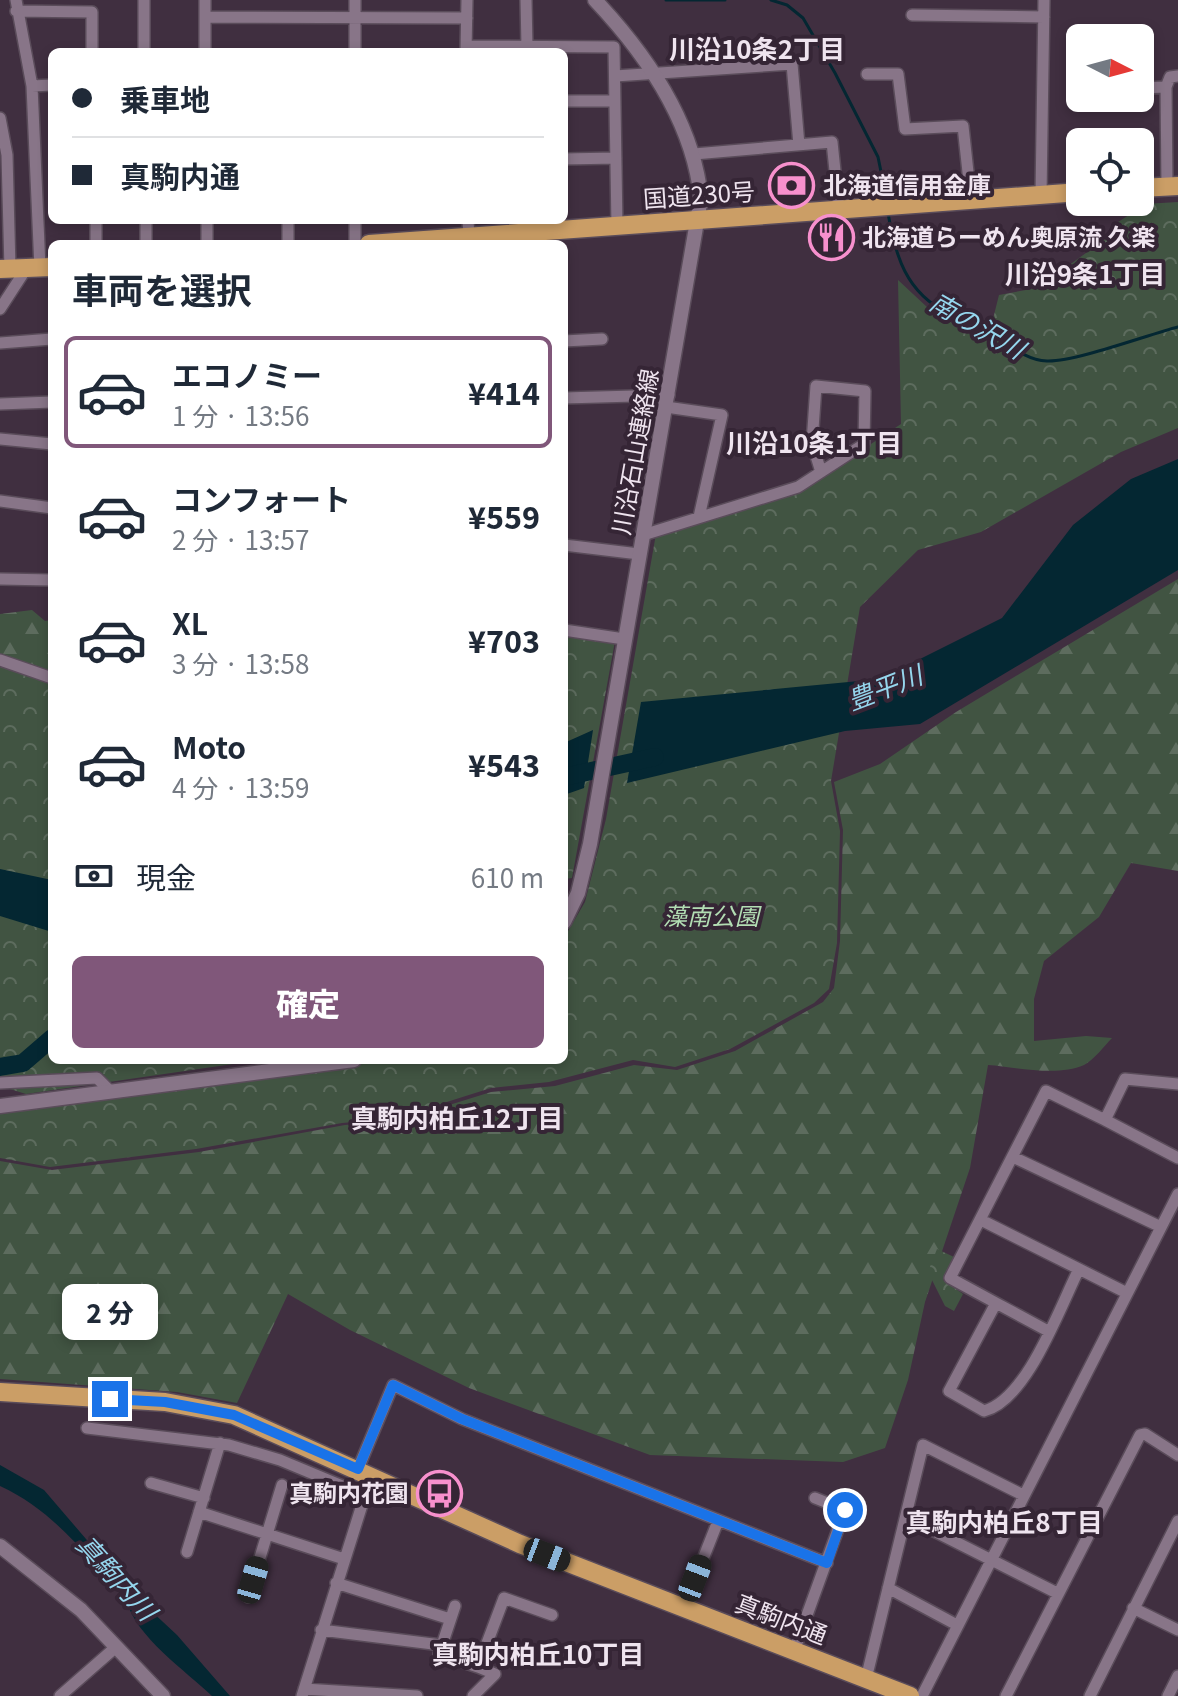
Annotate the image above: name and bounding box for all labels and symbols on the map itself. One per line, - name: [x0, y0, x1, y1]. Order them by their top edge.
- north arrow: [1066, 24, 1154, 112]
- district label: 川沿10条2丁目: [669, 29, 845, 66]
- bank icon: 北海道信用金庫: [768, 162, 816, 210]
- place label: 北海道信用金庫: [823, 166, 991, 201]
- street label: 国道230号: [642, 172, 756, 215]
- restaurant icon: 北海道らーめん奥原流 久楽: [807, 214, 855, 262]
- place label: 北海道らーめん奥原流 久楽: [862, 218, 1155, 253]
- district label: 川沿9条1丁目: [1005, 254, 1165, 291]
- water label: 南の沢川: [924, 282, 1035, 367]
- street label: 川沿石山連絡線: [602, 366, 665, 537]
- district label: 川沿10条1丁目: [726, 423, 902, 460]
- water label: 豊平川: [841, 653, 930, 717]
- park label: 藻南公園: [663, 897, 762, 932]
- district label: 真駒内柏丘12丁目: [351, 1098, 563, 1135]
- callout: 2 分: [62, 1283, 158, 1339]
- route end: [92, 1381, 128, 1417]
- bus stop icon: 真駒内花園: [416, 1470, 464, 1518]
- place label: 真駒内花園: [289, 1474, 409, 1509]
- route start: [827, 1492, 863, 1528]
- district label: 真駒内柏丘8丁目: [905, 1502, 1103, 1539]
- water label: 真駒内川: [69, 1525, 168, 1630]
- car: [520, 1535, 574, 1575]
- car: [675, 1551, 715, 1605]
- car: [235, 1554, 271, 1606]
- street label: 真駒内通: [731, 1584, 833, 1651]
- district label: 真駒内柏丘10丁目: [432, 1634, 644, 1671]

